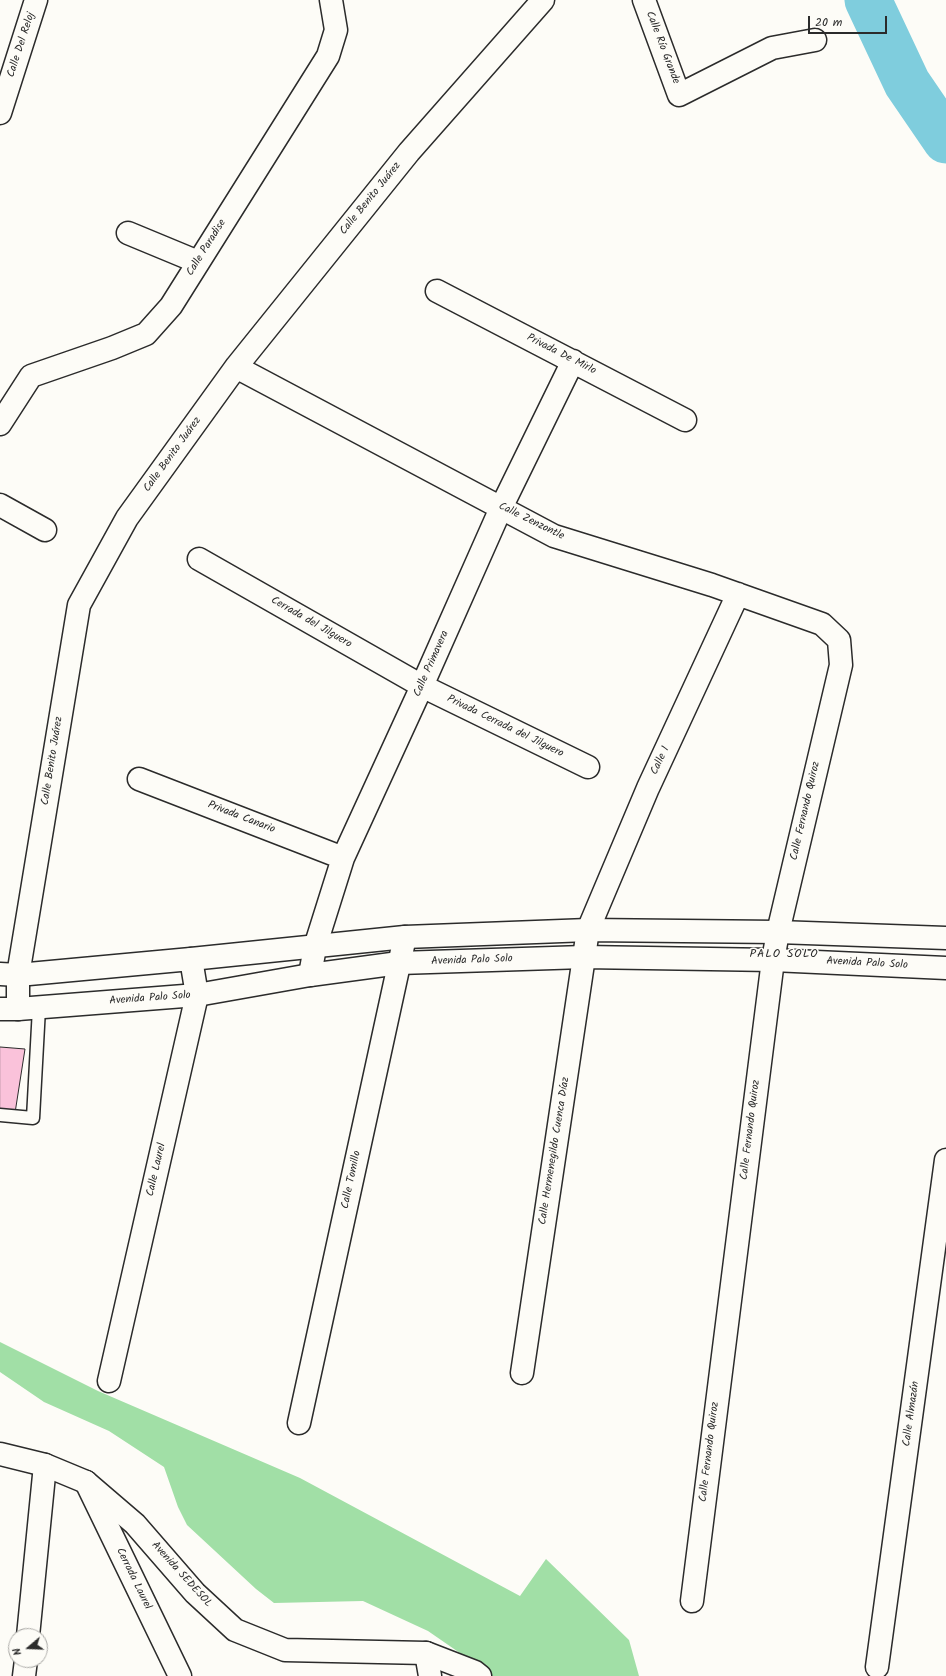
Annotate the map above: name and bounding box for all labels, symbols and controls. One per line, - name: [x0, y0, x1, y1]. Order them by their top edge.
- scale bar: [810, 8, 889, 34]
- street label: Calle Río Grande: [642, 10, 682, 86]
- street label: Calle Del Reloj: [5, 11, 39, 79]
- text: 20 m: [815, 13, 842, 32]
- street label: Calle Benito Juárez: [338, 160, 404, 238]
- street label: Calle Paradise: [184, 217, 230, 279]
- street label: Privada De Mirlo: [524, 332, 598, 378]
- street label: Calle Benito Juárez: [141, 415, 205, 495]
- street label: Calle Zenzontle: [496, 500, 566, 544]
- street label: Cerrada del Jilguero: [268, 595, 354, 651]
- street label: Calle Primavera: [412, 629, 452, 699]
- street label: Privada Cerrada del Jilguero: [444, 693, 566, 761]
- street label: Calle Benito Juárez: [39, 716, 67, 806]
- street label: Calle 1: [649, 745, 673, 777]
- street label: Calle Fernando Quiroz: [788, 760, 824, 862]
- street label: Privada Canario: [205, 799, 277, 837]
- district label: PALO SOLO: [749, 948, 819, 962]
- street label: Avenida Palo Solo: [431, 953, 513, 969]
- street label: Avenida Palo Solo: [826, 955, 908, 973]
- street label: Avenida Palo Solo: [109, 990, 191, 1008]
- street label: Calle Hermenegildo Cuenca Díaz: [537, 1076, 573, 1226]
- street label: Calle Fernando Quiroz: [738, 1079, 764, 1181]
- street label: Calle Laurel: [144, 1142, 170, 1198]
- street label: Calle Tomillo: [339, 1150, 365, 1210]
- street label: Calle Almazán: [901, 1381, 923, 1447]
- street label: Calle Fernando Quiroz: [697, 1401, 723, 1503]
- street label: Avenida SEDESOL: [148, 1539, 214, 1611]
- street label: Cerrada Laurel: [112, 1546, 154, 1612]
- north arrow: [8, 1628, 48, 1668]
- text: N: [8, 1645, 27, 1658]

